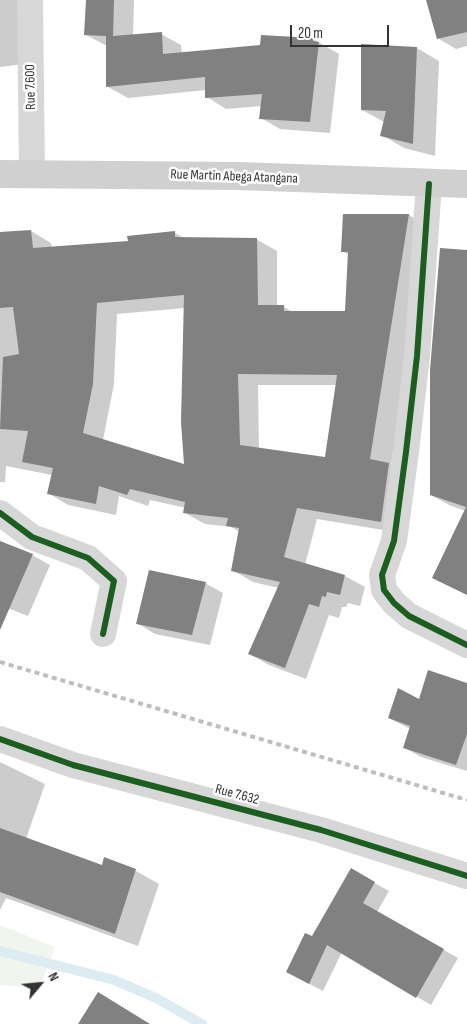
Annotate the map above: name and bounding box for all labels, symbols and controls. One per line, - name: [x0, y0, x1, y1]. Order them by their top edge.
- scale bar: [292, 15, 391, 47]
- text: 20 m: [298, 24, 323, 43]
- street label: Rue 7.600: [22, 64, 40, 110]
- street label: Rue Martin Abega Atangana: [170, 166, 298, 188]
- street label: Rue 7.632: [213, 781, 261, 809]
- north arrow: [15, 959, 65, 1009]
- text: N: [44, 969, 63, 984]

